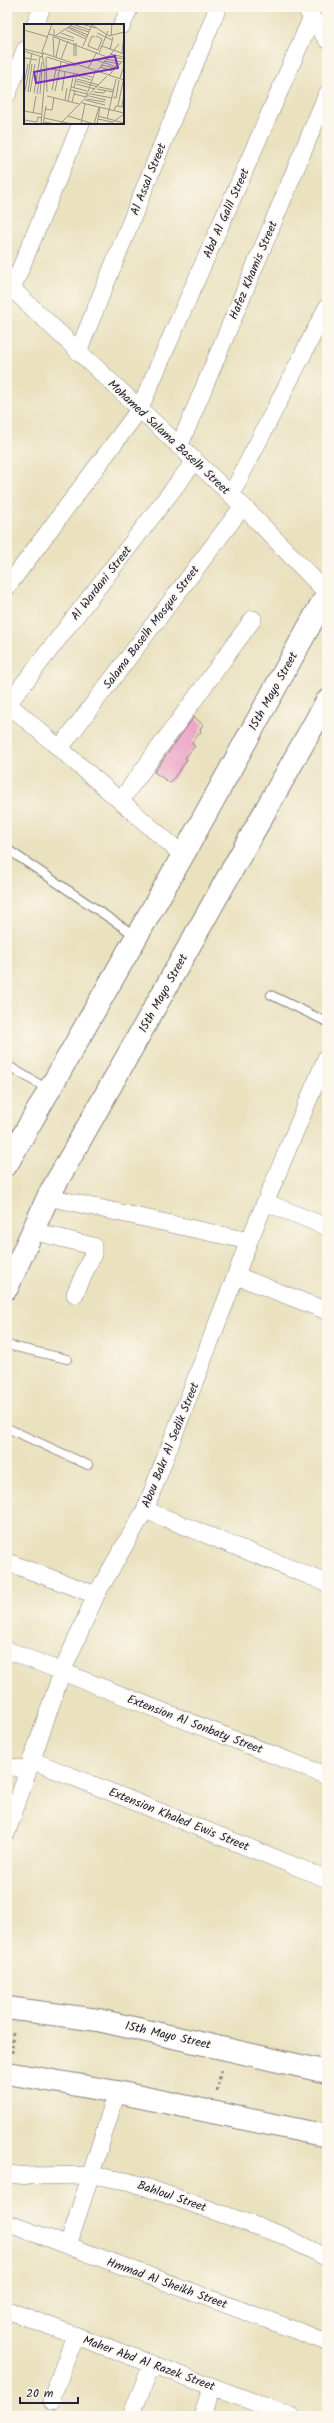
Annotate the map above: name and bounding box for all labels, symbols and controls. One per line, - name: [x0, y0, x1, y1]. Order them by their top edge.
- inset map: [24, 24, 124, 124]
- street label: Al Assal Street: [125, 140, 172, 218]
- street label: Abd Al Galil Street: [198, 165, 255, 261]
- street label: Hafez Khamis Street: [224, 218, 283, 323]
- street label: Mohamed Salama Baselh Street: [103, 375, 235, 500]
- street label: Al Wardani Street: [66, 542, 137, 625]
- street label: Salama Baselh Mosque Street: [98, 561, 205, 693]
- street label: 15th Mayo Street: [244, 648, 303, 734]
- street label: 15th Mayo Street: [134, 950, 193, 1036]
- street label: Abou Bakr Al Sedik Street: [137, 1379, 204, 1511]
- street label: Extension Al Sonbaty Street: [124, 1690, 266, 1759]
- street label: Extension Khaled Ewis Street: [106, 1783, 252, 1856]
- street label: 15th Mayo Street: [123, 2016, 213, 2055]
- street label: Bahloul Street: [135, 2176, 209, 2217]
- street label: Hmmad Al Sheikh Street: [104, 2253, 230, 2314]
- street label: Maher Abd Al Razek Street: [80, 2331, 218, 2396]
- scale bar: [20, 2379, 78, 2405]
- text: 20 m: [26, 2384, 54, 2403]

